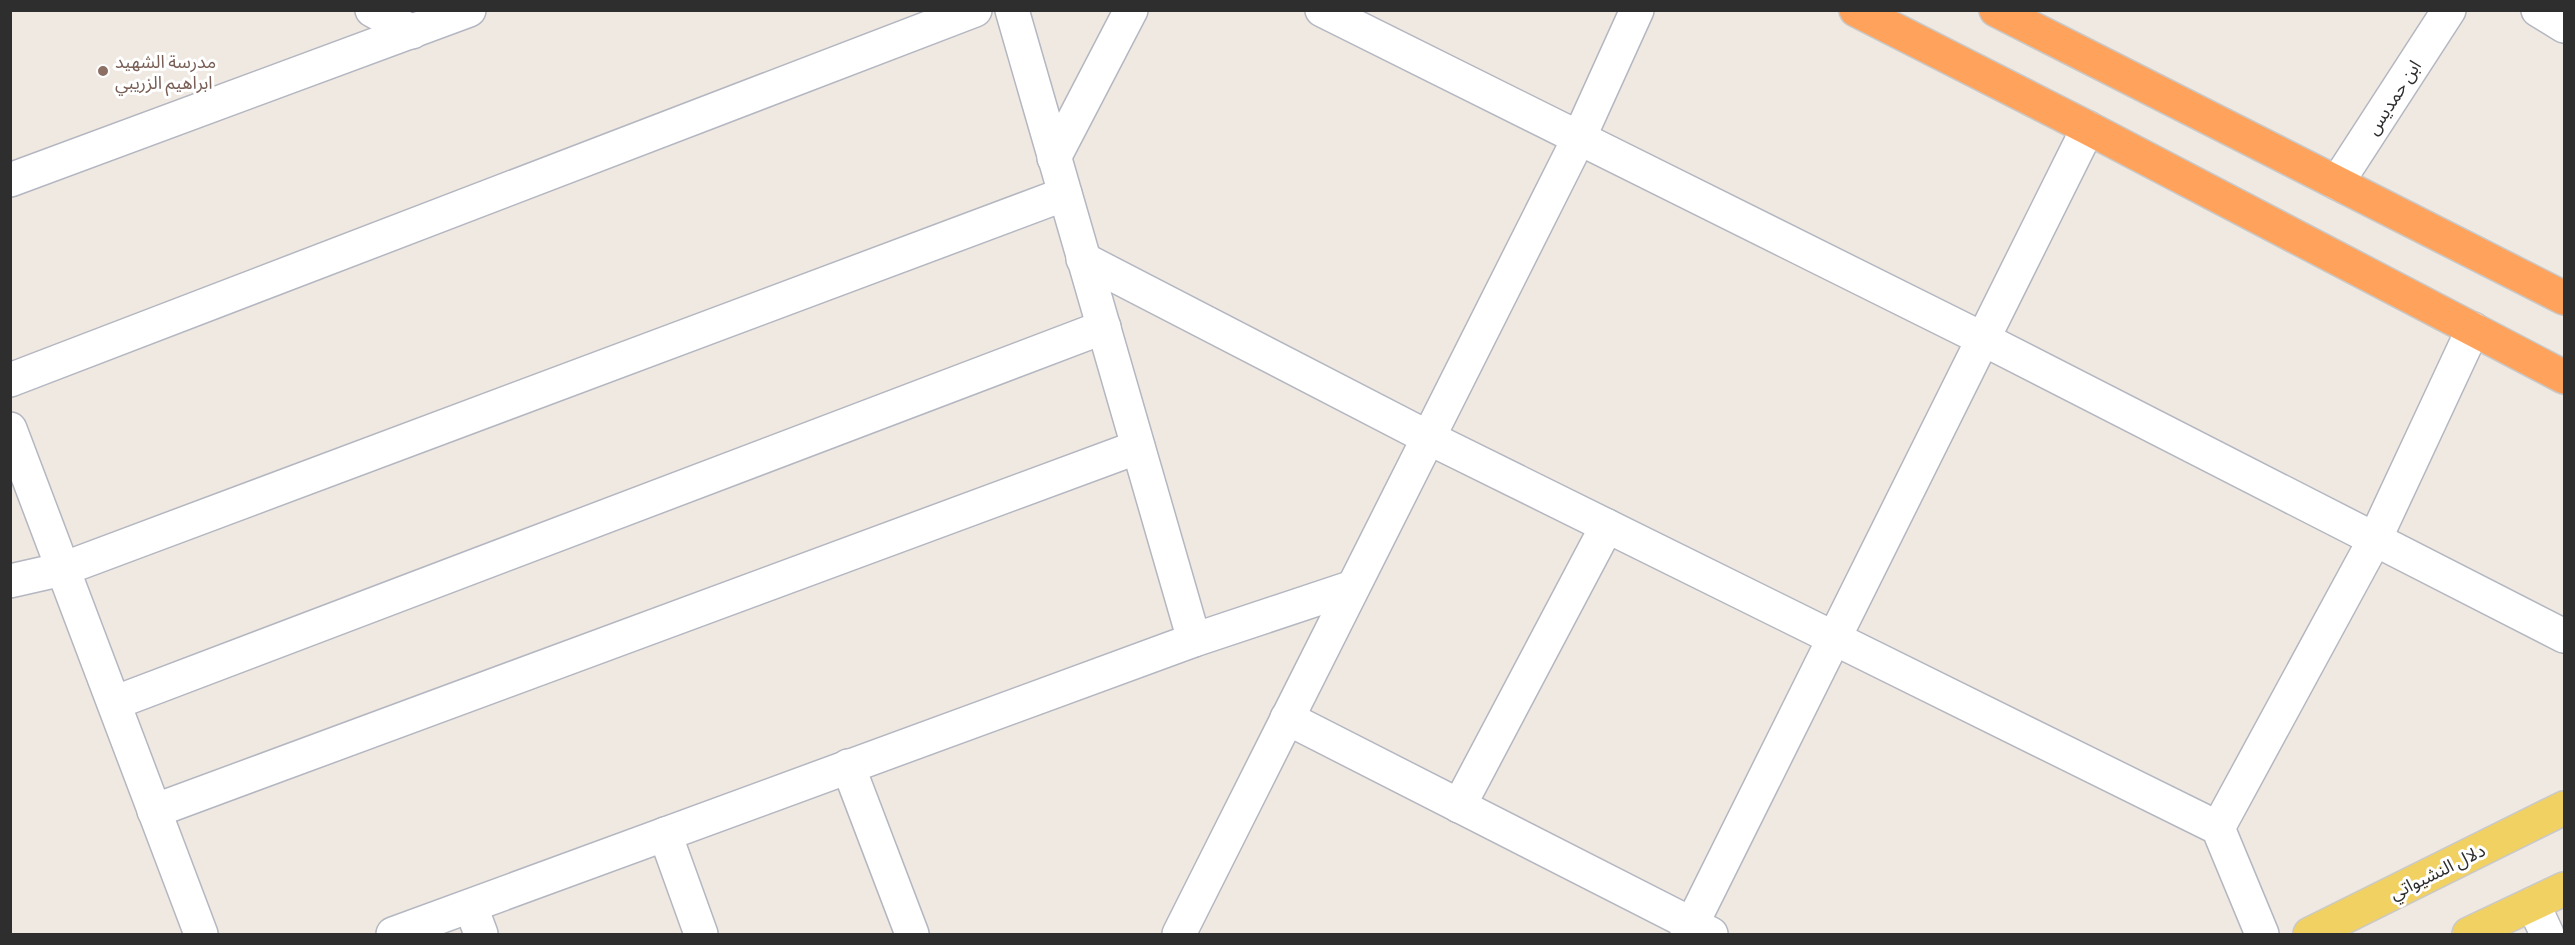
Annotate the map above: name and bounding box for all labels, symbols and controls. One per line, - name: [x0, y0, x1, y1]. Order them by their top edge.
- place label: مدرسة الشهيد ابراهيم الزريبي: [115, 50, 216, 96]
- street label: ابن حمديس: [2361, 56, 2426, 139]
- marker: مدرسة الشهيد ابراهيم الزريبي: [96, 64, 110, 78]
- street label: دلال النشيواتي: [2386, 838, 2490, 906]

